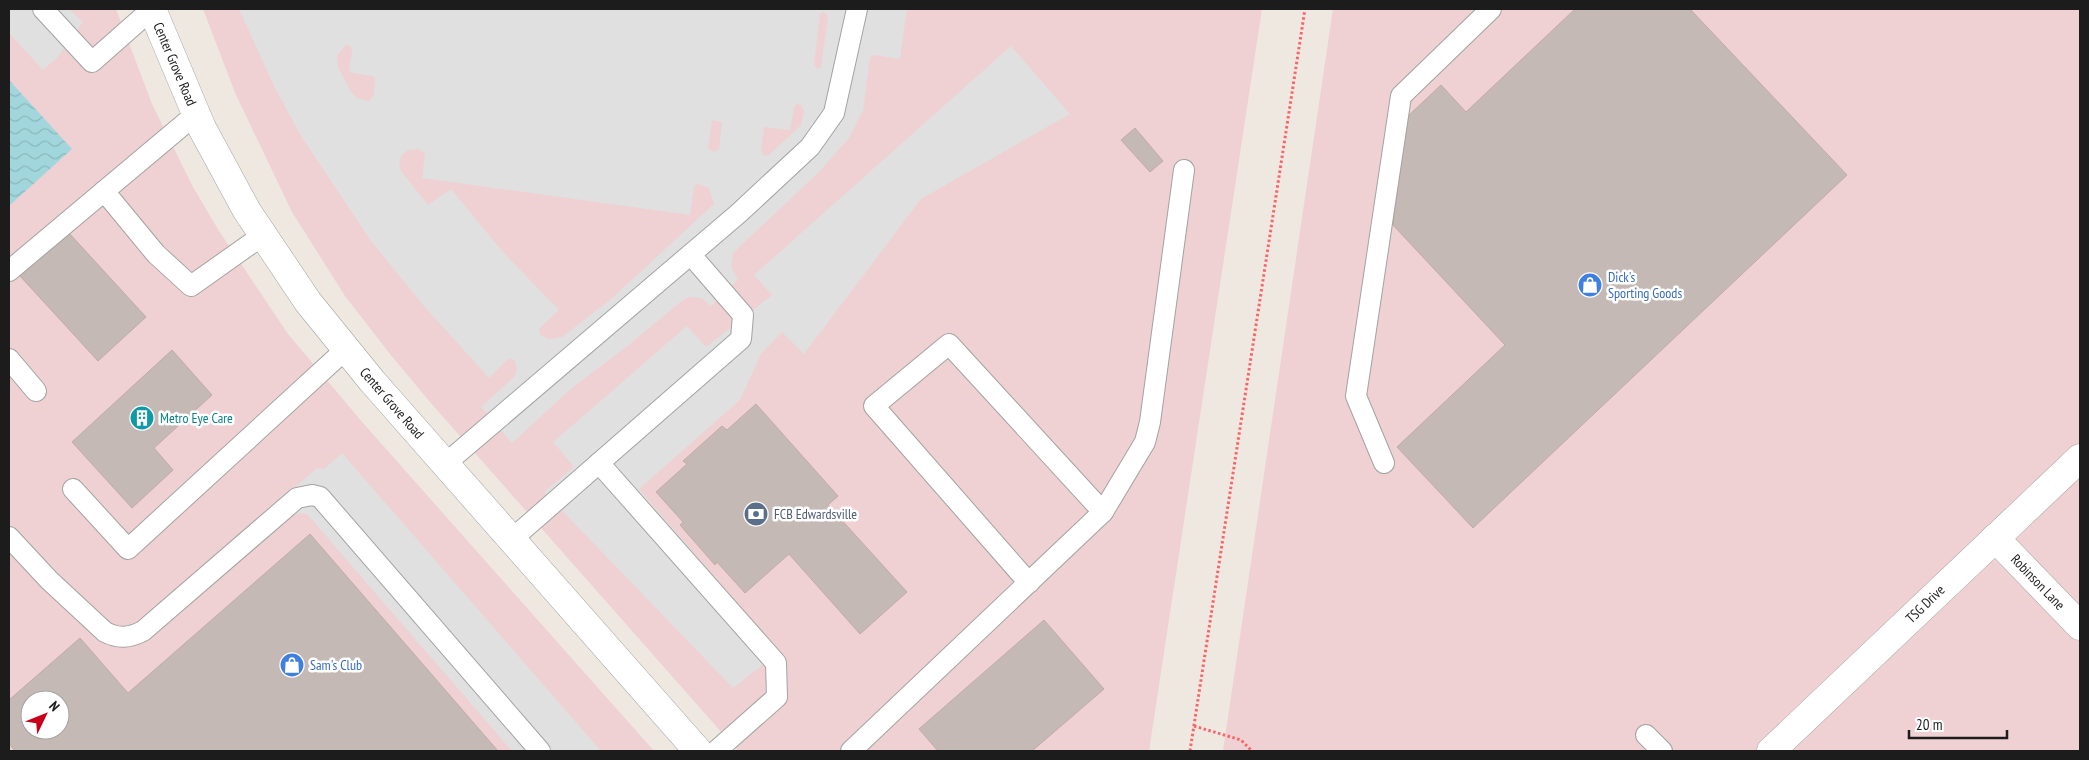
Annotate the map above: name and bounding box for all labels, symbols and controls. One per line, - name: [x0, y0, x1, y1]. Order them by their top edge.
- street label: Center Grove Road: [149, 20, 201, 108]
- place label: Dick's Sporting Goods: [1608, 268, 1682, 302]
- shop icon: Dick's Sporting Goods: [1577, 272, 1603, 298]
- street label: Center Grove Road: [356, 364, 428, 442]
- building icon: Metro Eye Care: [129, 405, 155, 431]
- place label: Metro Eye Care: [160, 409, 233, 427]
- bank icon: FCB Edwardsville: [743, 501, 769, 527]
- place label: FCB Edwardsville: [774, 505, 857, 523]
- street label: Robinson Lane: [2007, 550, 2069, 614]
- street label: TSG Drive: [1902, 581, 1949, 627]
- shop icon: Sam's Club: [279, 652, 305, 678]
- place label: Sam's Club: [310, 656, 362, 674]
- north arrow: [20, 690, 70, 740]
- text: N: [45, 697, 64, 715]
- scale bar: [1909, 708, 2006, 740]
- text: 20 m: [1916, 715, 1942, 734]

